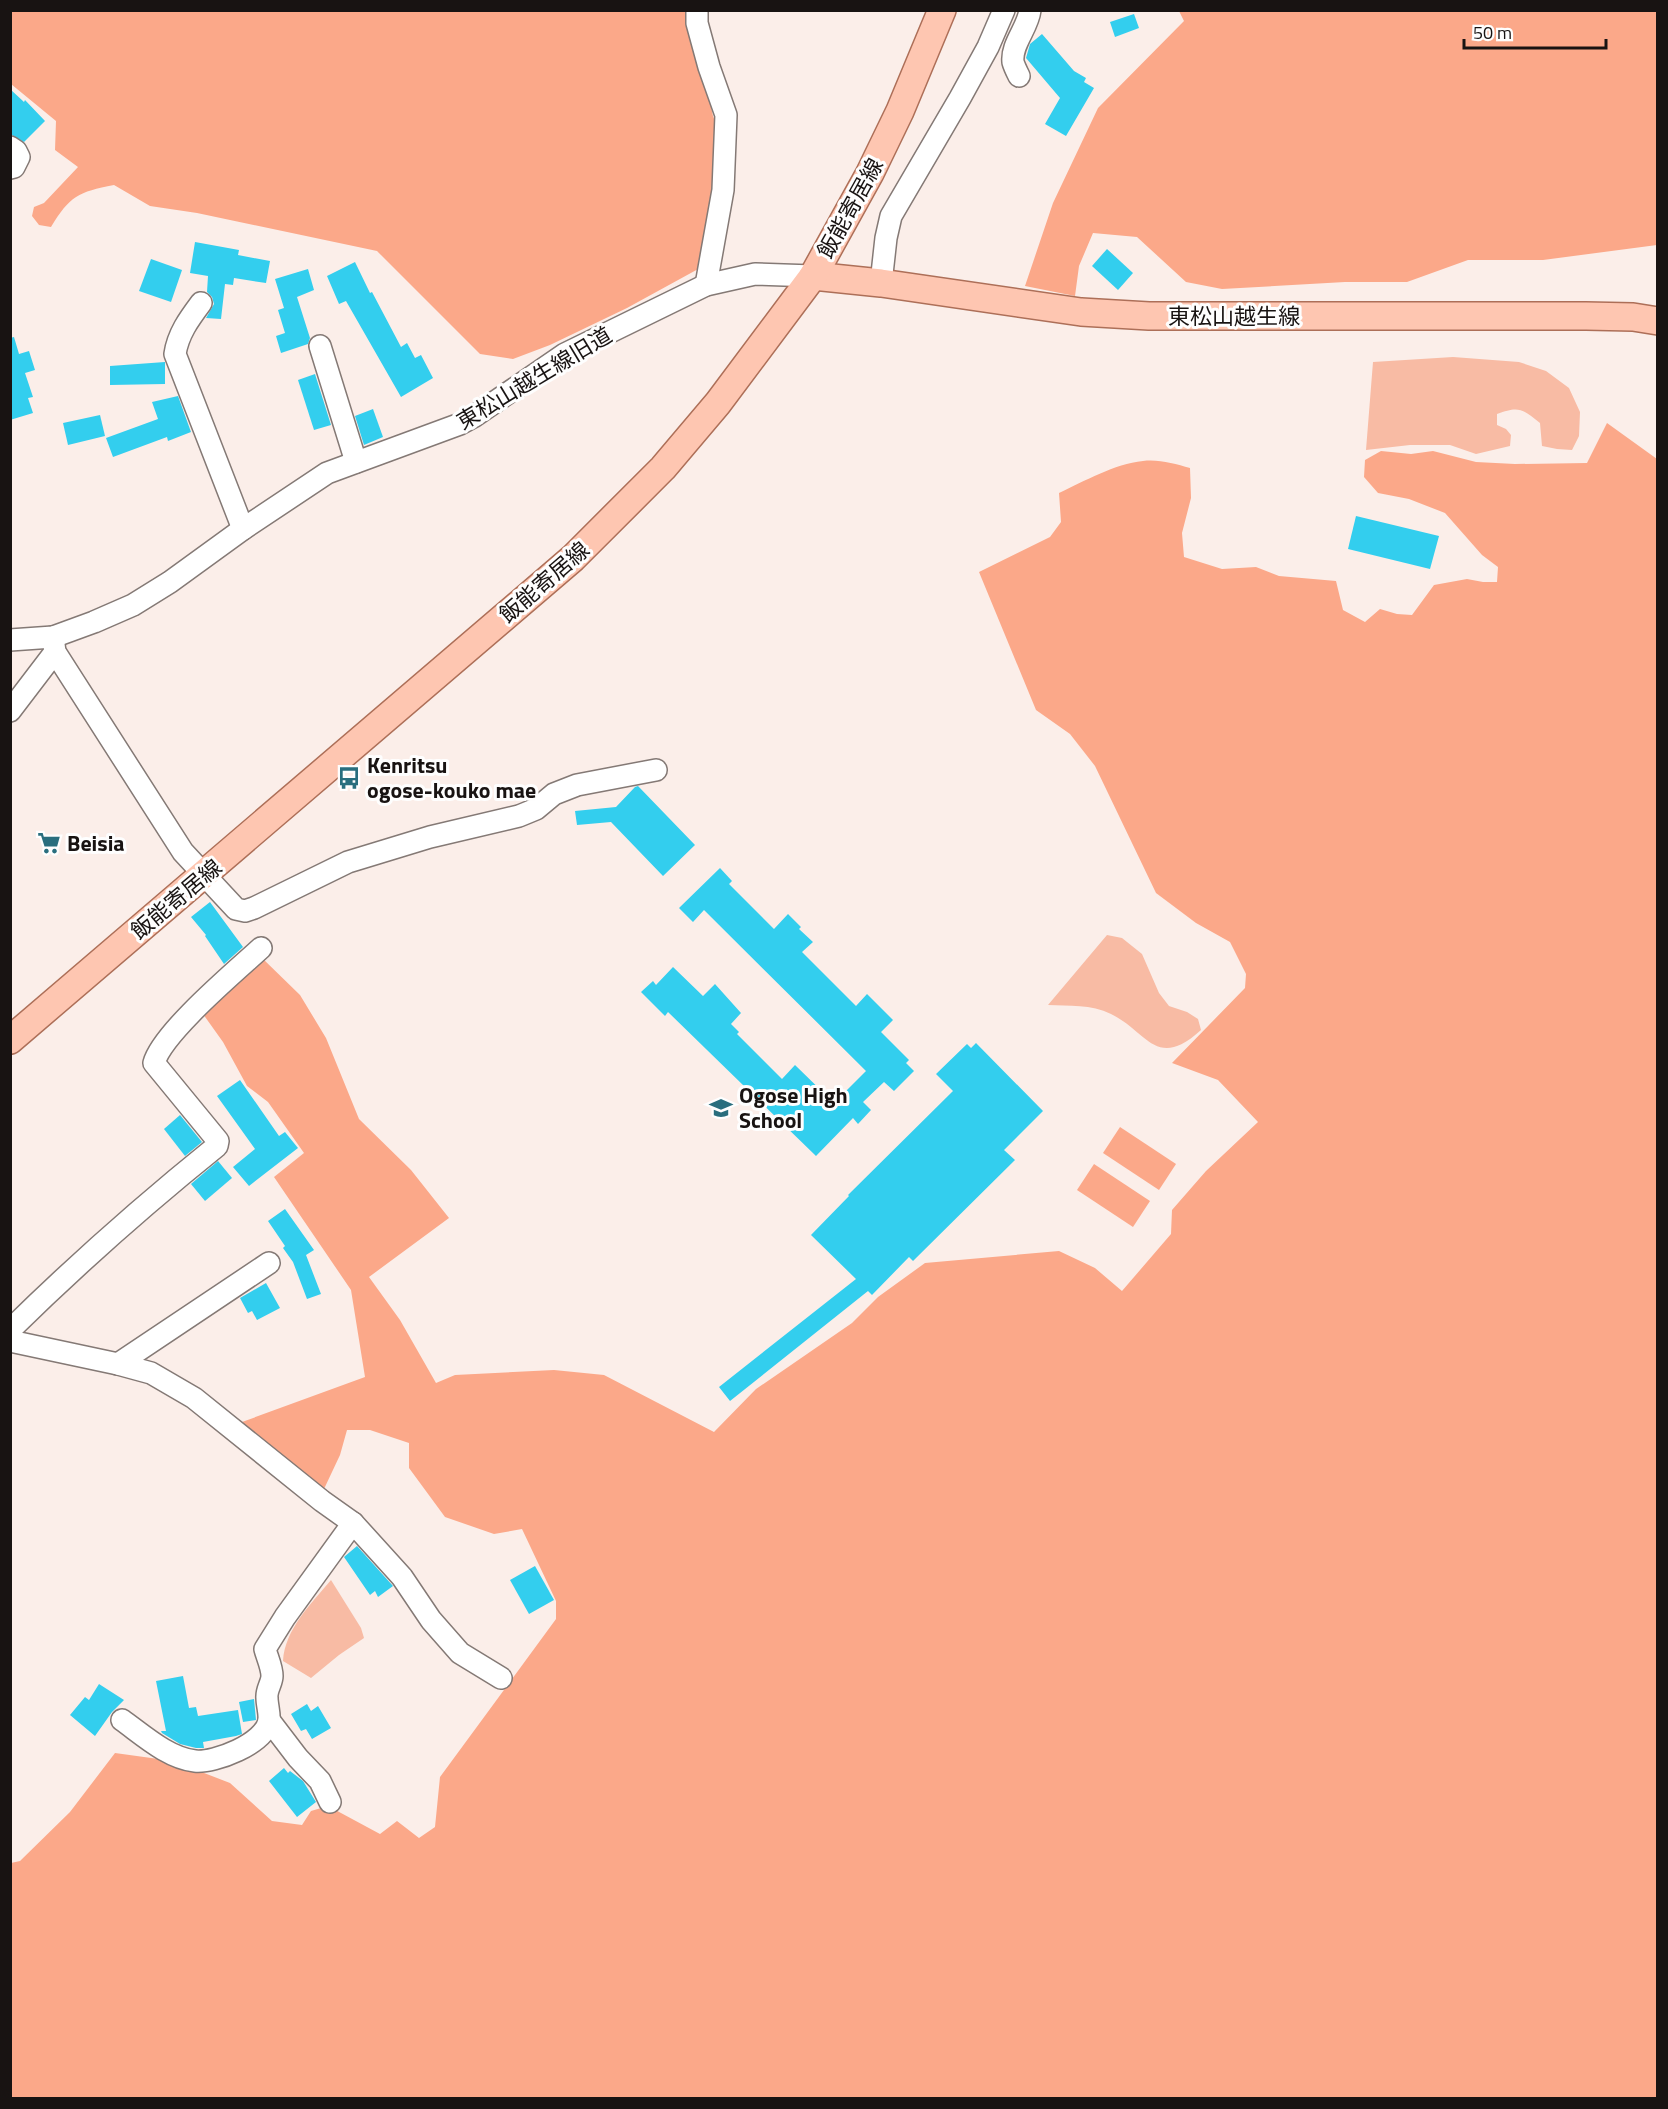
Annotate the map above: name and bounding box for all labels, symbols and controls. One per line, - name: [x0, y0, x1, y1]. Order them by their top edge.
- scale bar: [1464, 12, 1606, 50]
- text: 50 m: [1473, 19, 1512, 46]
- street label: 飯能寄居線: [808, 152, 892, 264]
- street label: 東松山越生線: [1168, 299, 1300, 333]
- street label: 東松山越生線旧道: [450, 318, 618, 438]
- street label: 飯能寄居線: [491, 533, 597, 631]
- place label: Kenritsu ogose-kouko mae: [367, 748, 536, 807]
- bus stop icon: Kenritsu ogose-kouko mae: [336, 765, 362, 791]
- place label: Beisia: [67, 826, 125, 860]
- supermarket icon: Beisia: [36, 830, 62, 856]
- street label: 飯能寄居線: [123, 851, 229, 947]
- place label: Ogose High School: [739, 1078, 848, 1137]
- school or university icon: Ogose High School: [708, 1095, 734, 1121]

